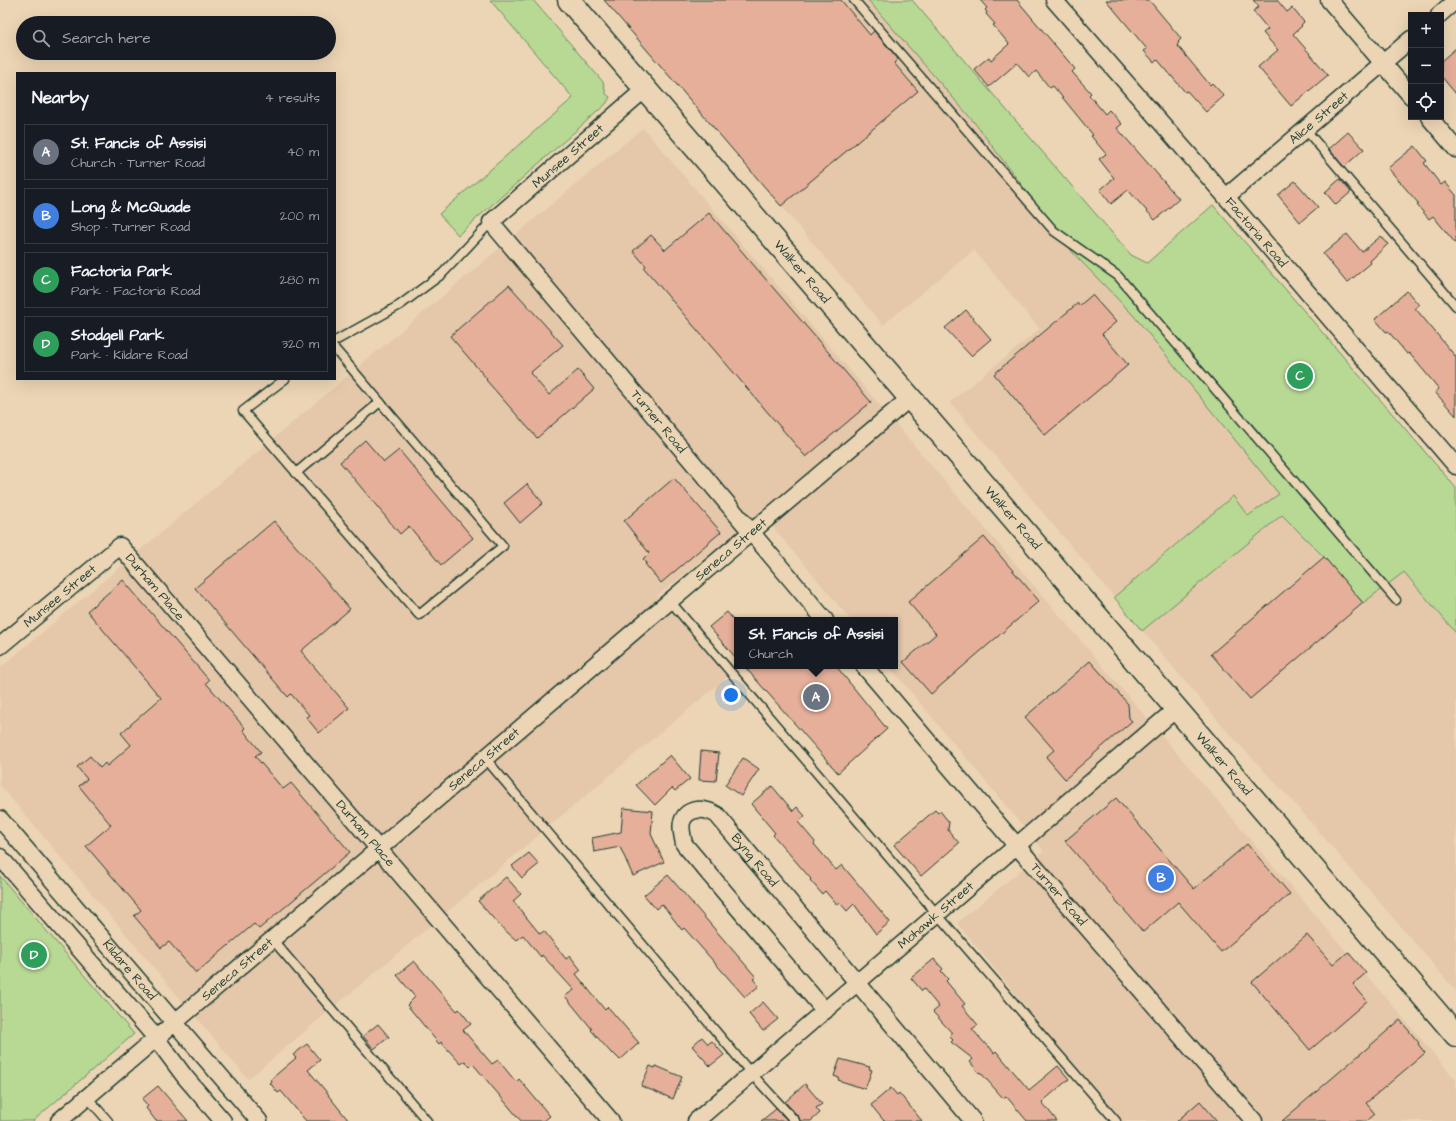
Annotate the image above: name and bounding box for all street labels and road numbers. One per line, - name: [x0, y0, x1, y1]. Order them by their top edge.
- street label: Alice Street: [1285, 87, 1353, 148]
- street label: Munsee Street: [528, 119, 608, 192]
- street label: Factoria Road: [1221, 193, 1292, 272]
- street label: Walker Road: [770, 236, 834, 308]
- street label: Turner Road: [627, 386, 691, 457]
- street label: Walker Road: [981, 482, 1045, 554]
- street label: Seneca Street: [691, 513, 771, 585]
- street label: Durham Place: [121, 550, 189, 624]
- street label: Munsee Street: [20, 560, 101, 632]
- street label: Seneca Street: [444, 723, 524, 795]
- street label: Walker Road: [1191, 728, 1256, 800]
- street label: Durham Place: [332, 796, 399, 871]
- street label: Byng Road: [727, 829, 783, 891]
- street label: Turner Road: [1026, 859, 1091, 930]
- street label: Mohawk Street: [894, 877, 978, 953]
- street label: Seneca Street: [197, 933, 278, 1005]
- street label: Kildare Road: [98, 936, 161, 1004]

